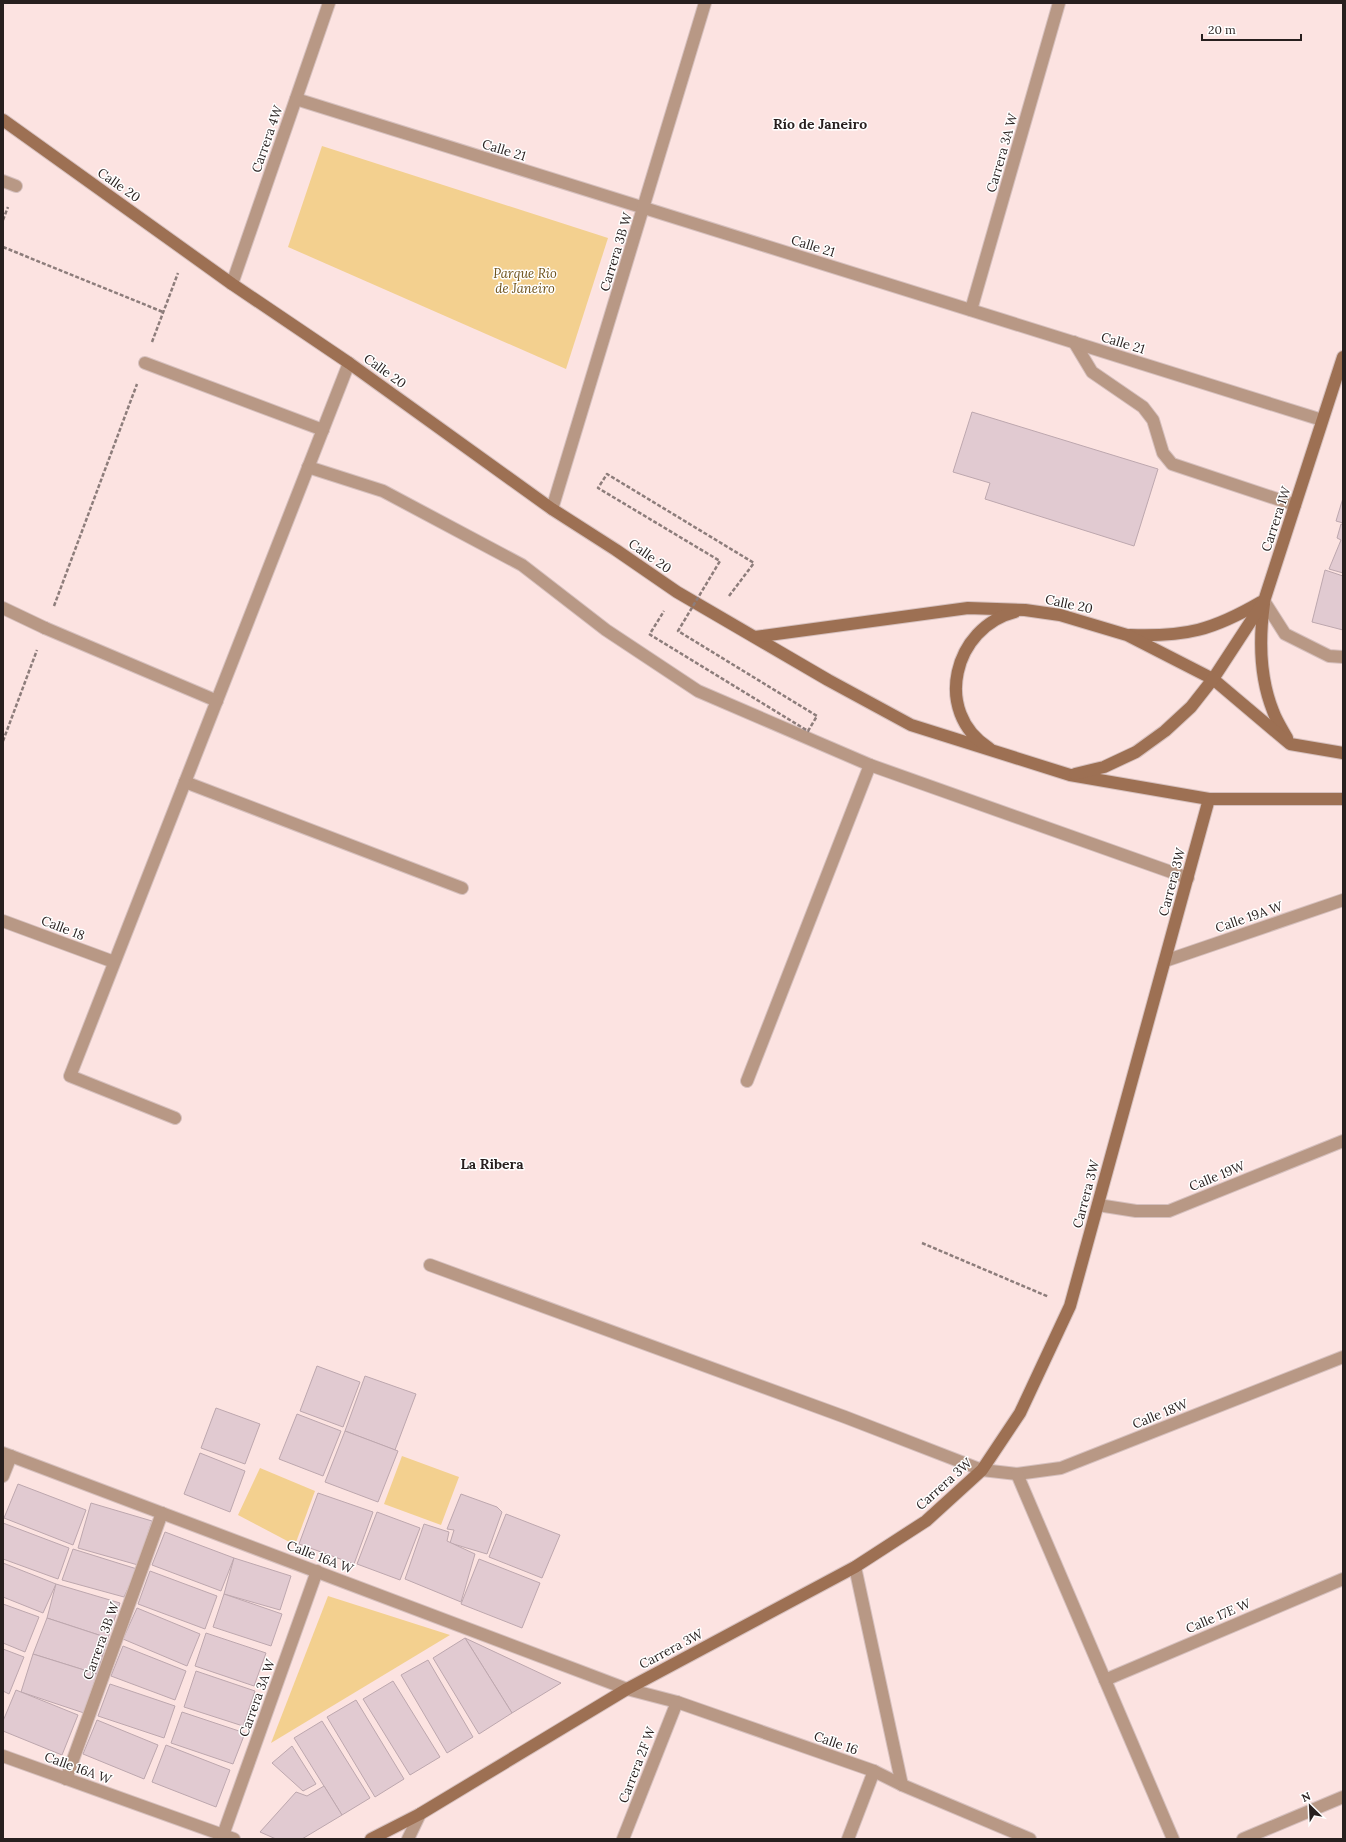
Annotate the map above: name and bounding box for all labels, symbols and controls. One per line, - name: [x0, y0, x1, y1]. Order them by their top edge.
- scale bar: [1202, 16, 1301, 42]
- text: 20 m: [1208, 22, 1236, 37]
- street label: Carrera 4W: [248, 102, 287, 175]
- street label: Carrera 3A W: [983, 111, 1022, 194]
- district label: Río de Janeiro: [773, 115, 867, 133]
- street label: Calle 21: [480, 135, 528, 165]
- street label: Calle 20: [94, 164, 144, 206]
- street label: Carrera 3B W: [596, 210, 636, 293]
- street label: Calle 21: [789, 231, 837, 261]
- park label: Parque Rio de Janeiro: [493, 265, 557, 297]
- street label: Calle 21: [1099, 328, 1147, 358]
- street label: Calle 20: [360, 350, 410, 392]
- street label: Carrera 1W: [1258, 483, 1295, 554]
- street label: Calle 20: [625, 535, 675, 577]
- street label: Calle 20: [1044, 591, 1094, 617]
- street label: Carrera 3W: [1155, 845, 1190, 918]
- street label: Calle 19A W: [1213, 897, 1286, 936]
- street label: Calle 18: [39, 912, 87, 944]
- district label: La Ribera: [460, 1155, 524, 1173]
- street label: Carrera 3W: [1069, 1157, 1104, 1230]
- street label: Calle 19W: [1187, 1157, 1248, 1195]
- street label: Calle 18W: [1130, 1395, 1191, 1433]
- street label: Carrera 3W: [912, 1454, 976, 1514]
- street label: Calle 16A W: [284, 1537, 357, 1578]
- street label: Calle 17E W: [1183, 1594, 1254, 1637]
- street label: Carrera 3B W: [79, 1599, 123, 1682]
- street label: Carrera 3W: [636, 1625, 707, 1673]
- street label: Carrera 3A W: [235, 1656, 279, 1739]
- street label: Carrera 2F W: [615, 1724, 660, 1805]
- street label: Calle 16: [812, 1728, 860, 1758]
- street label: Calle 16A W: [42, 1748, 115, 1788]
- north arrow: [1290, 1786, 1330, 1826]
- text: N: [1299, 1789, 1313, 1805]

